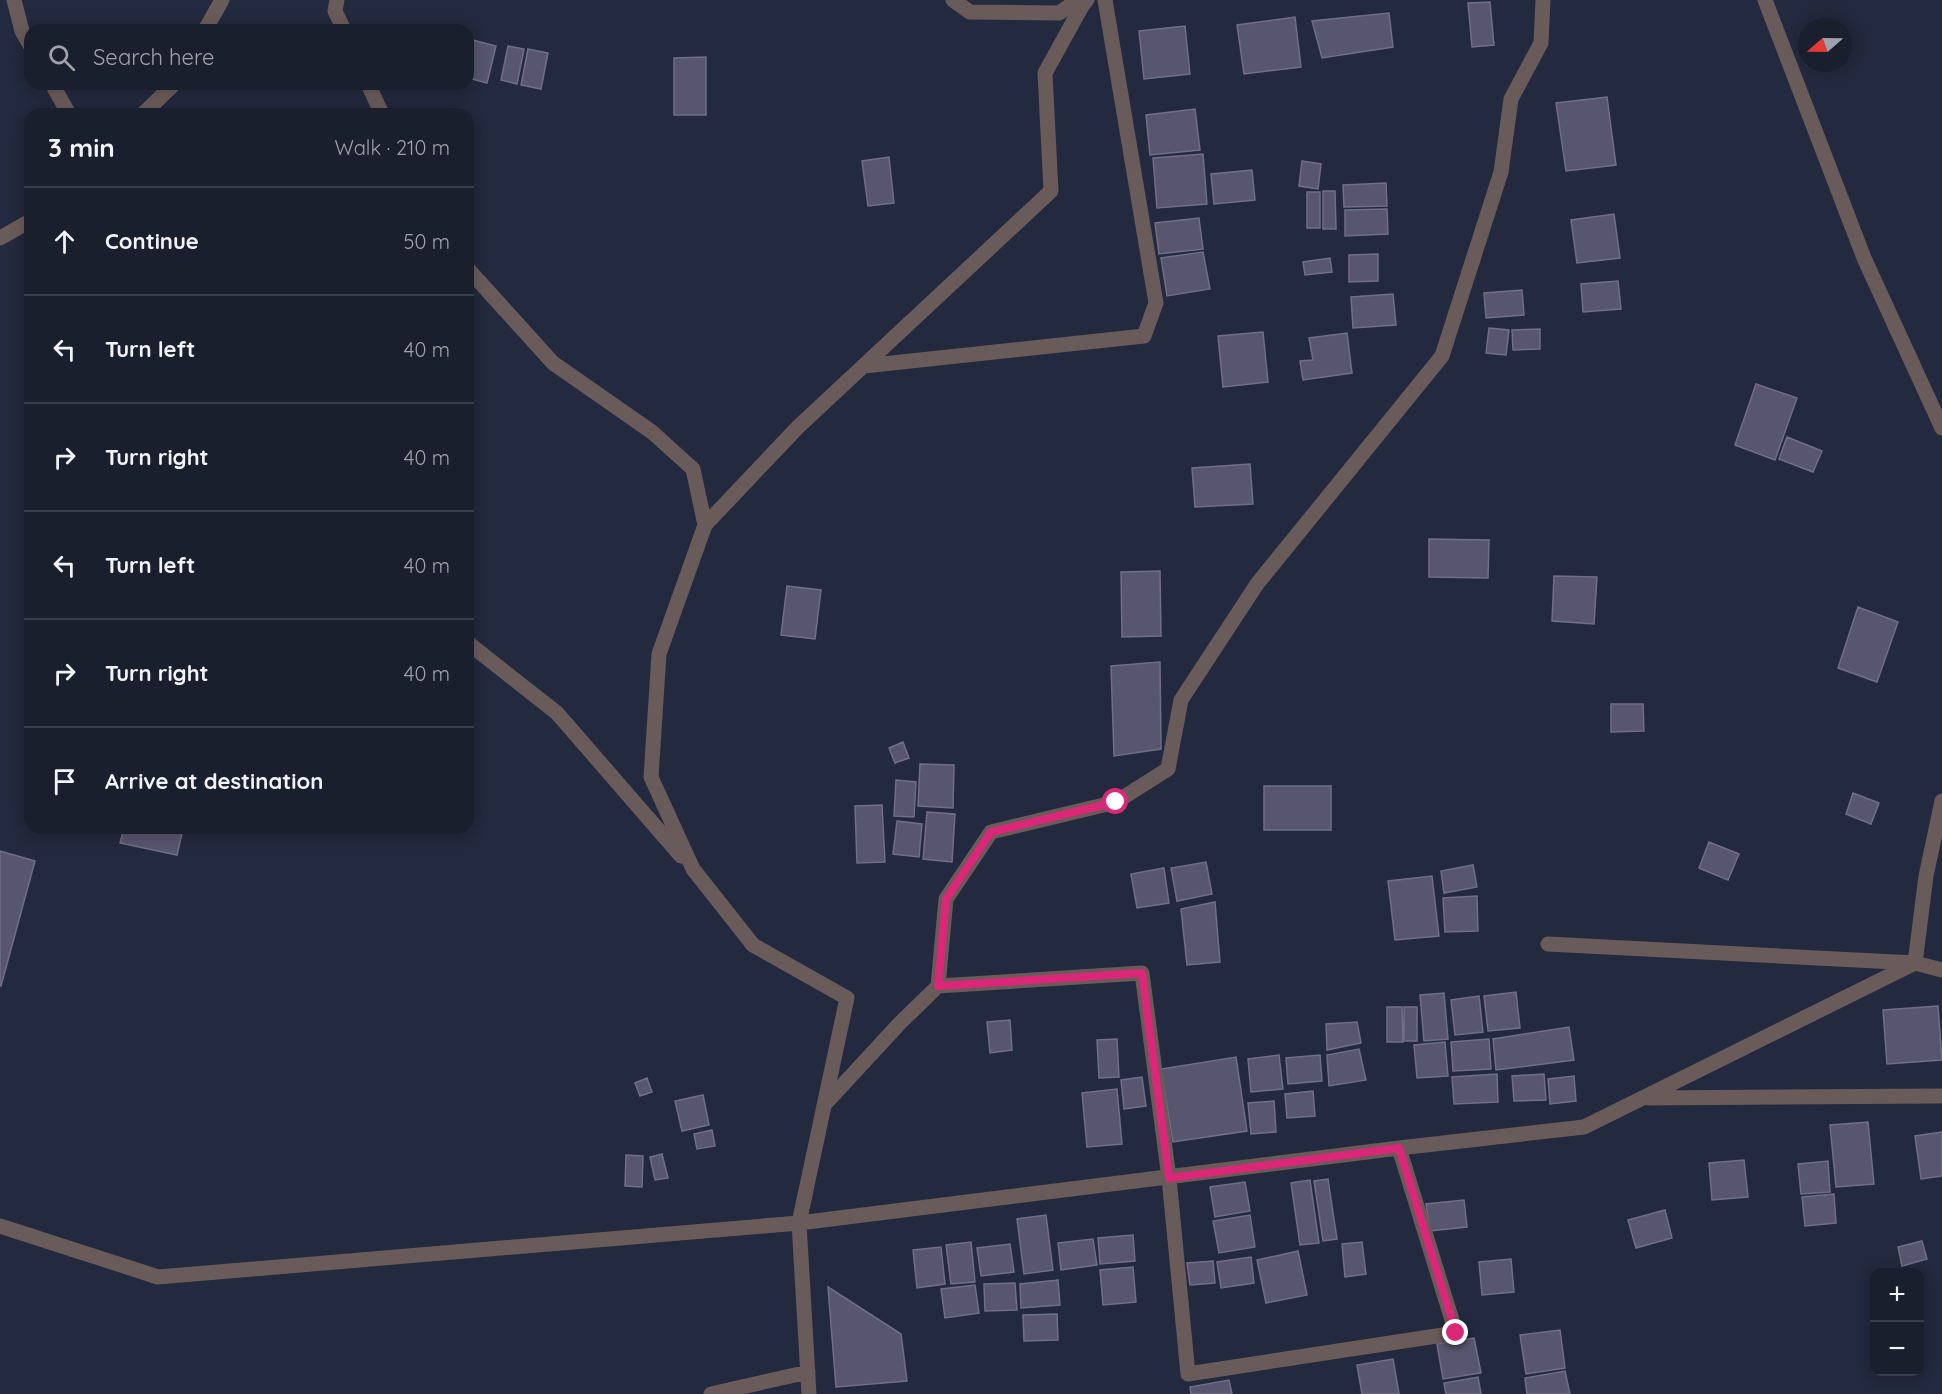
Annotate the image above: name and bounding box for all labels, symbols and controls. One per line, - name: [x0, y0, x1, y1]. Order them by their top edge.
- north arrow: [1798, 18, 1852, 72]
- search box: [24, 24, 474, 90]
- icon: search: [45, 41, 78, 74]
- text: Search here: [93, 43, 214, 71]
- text: 3 min: [48, 131, 115, 164]
- text: Walk · 210 m: [335, 135, 450, 160]
- icon: ahead: [48, 225, 81, 258]
- text: Continue: [105, 227, 199, 255]
- text: 50 m: [404, 229, 450, 254]
- icon: left: [48, 333, 81, 366]
- text: Turn left: [105, 335, 195, 363]
- text: 40 m: [404, 337, 450, 362]
- icon: right: [48, 441, 81, 474]
- text: Turn right: [105, 443, 209, 471]
- text: 40 m: [404, 445, 450, 470]
- icon: left: [48, 549, 81, 582]
- text: Turn left: [105, 551, 195, 579]
- text: 40 m: [404, 553, 450, 578]
- icon: right: [48, 657, 81, 690]
- text: Turn right: [105, 659, 209, 687]
- text: 40 m: [404, 661, 450, 686]
- icon: arrive: [48, 765, 81, 798]
- text: Arrive at destination: [105, 767, 323, 795]
- route start: [1102, 788, 1128, 814]
- map controls: [1870, 1268, 1924, 1376]
- button: +: [1870, 1268, 1924, 1322]
- route end: [1442, 1319, 1468, 1345]
- button: −: [1870, 1322, 1924, 1376]

